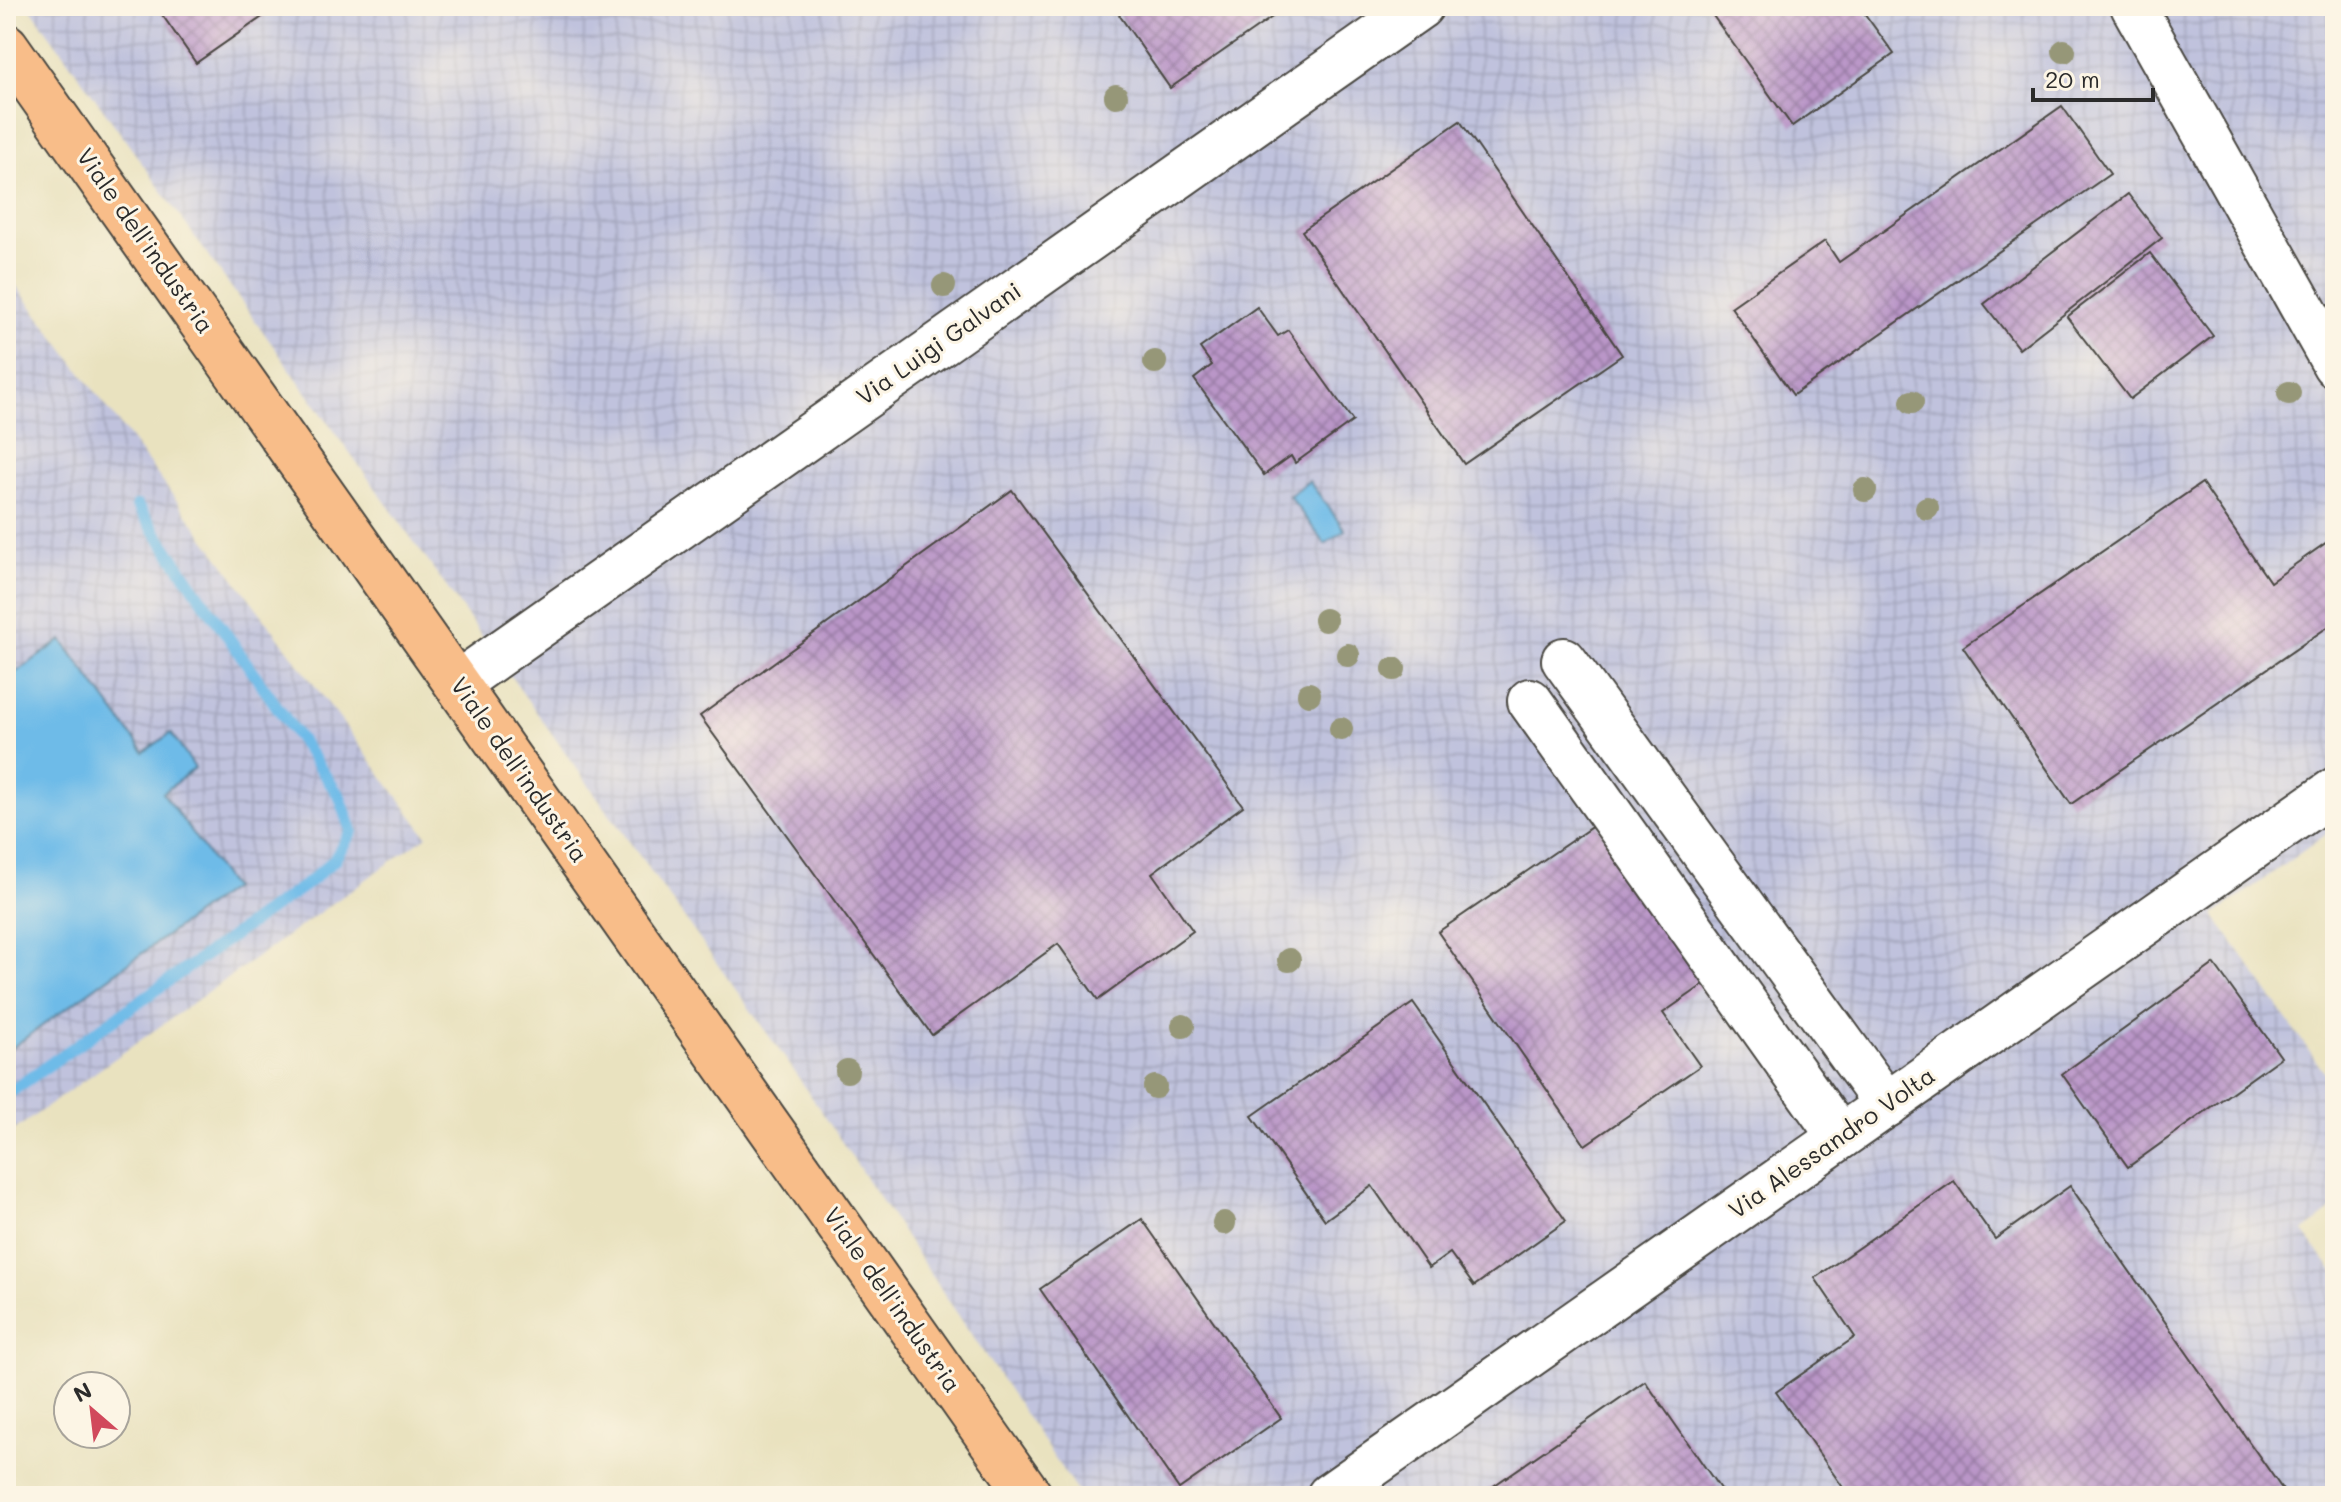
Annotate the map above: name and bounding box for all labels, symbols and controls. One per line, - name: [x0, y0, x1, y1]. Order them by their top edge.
- scale bar: [2033, 52, 2153, 102]
- text: 20 m: [2045, 63, 2100, 94]
- street label: Viale dell'industria: [71, 141, 222, 339]
- street label: Via Luigi Galvani: [850, 274, 1027, 411]
- street label: Viale dell'industria: [445, 670, 596, 868]
- street label: Via Alessandro Volta: [1722, 1059, 1940, 1225]
- street label: Viale dell'industria: [818, 1200, 969, 1398]
- north arrow: [52, 1370, 132, 1450]
- text: N: [68, 1375, 97, 1409]

